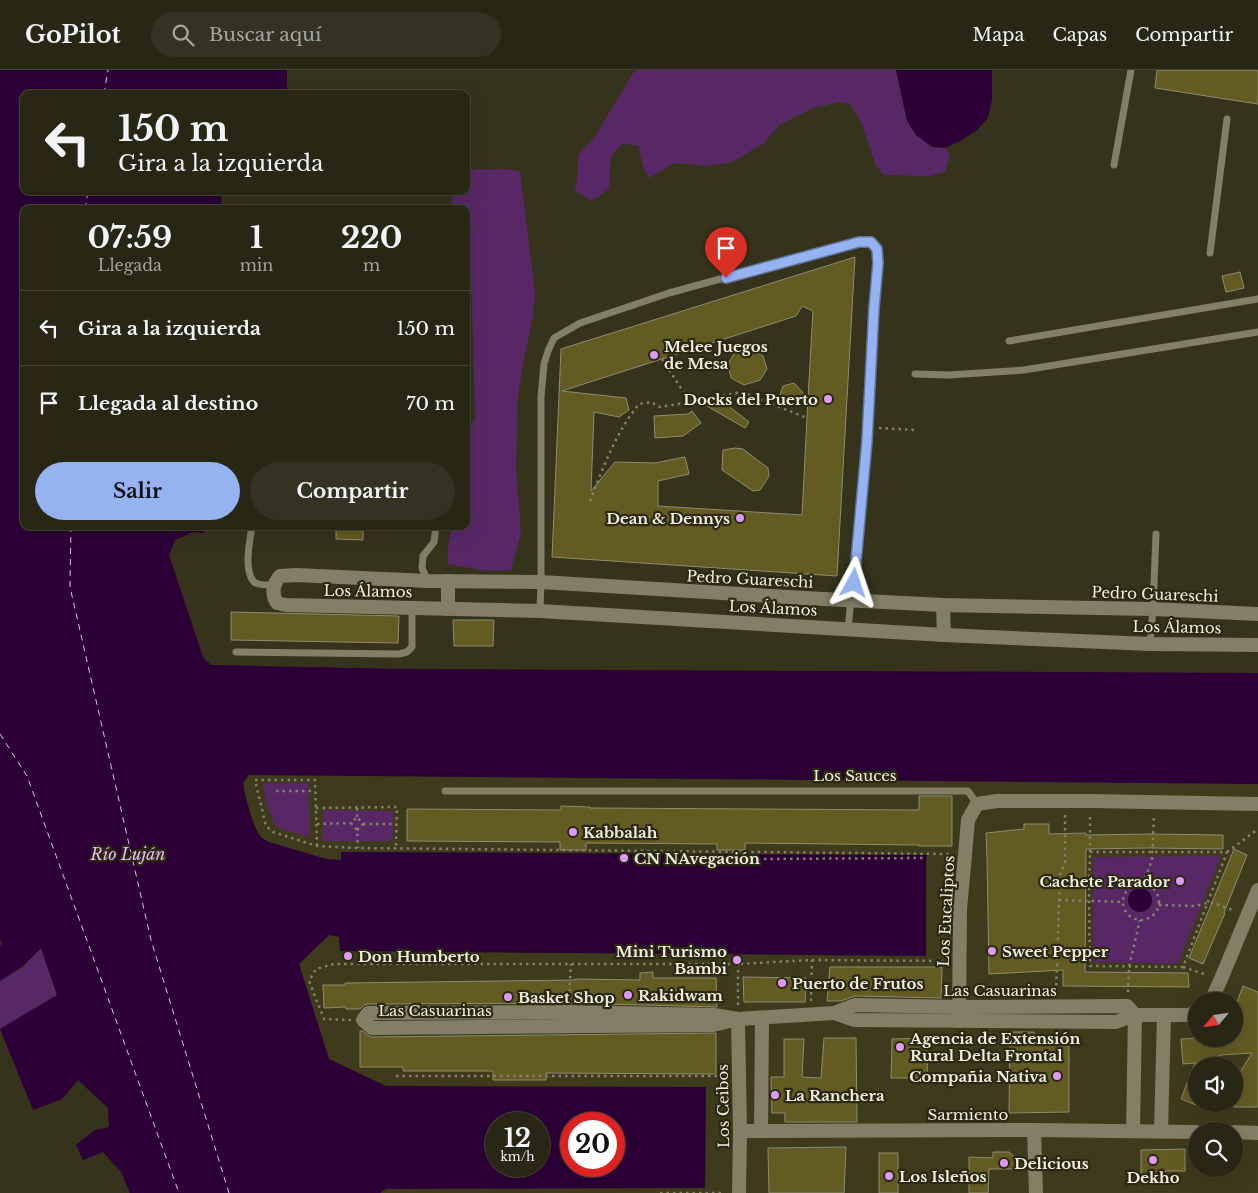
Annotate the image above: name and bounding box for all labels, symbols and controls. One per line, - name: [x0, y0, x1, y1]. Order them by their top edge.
- search box: [151, 12, 501, 57]
- text: GoPilot: [25, 20, 121, 49]
- icon: search: [169, 21, 197, 49]
- text: Buscar aquí: [209, 23, 321, 46]
- text: Mapa: [973, 24, 1024, 46]
- text: Capas: [1052, 24, 1107, 46]
- text: Compartir: [1135, 24, 1233, 46]
- text: 150 m: [118, 107, 229, 150]
- icon: left: [35, 110, 100, 175]
- text: Gira a la izquierda: [118, 150, 323, 177]
- text: 07:59: [87, 219, 172, 256]
- text: 1: [250, 219, 263, 256]
- text: 220: [341, 219, 403, 256]
- pin: [705, 227, 747, 278]
- icon: arrive: [712, 234, 740, 262]
- text: Llegada: [98, 255, 162, 275]
- text: min: [240, 255, 273, 275]
- text: m: [363, 255, 380, 275]
- icon: left: [35, 314, 63, 342]
- text: Gira a la izquierda: [78, 317, 261, 340]
- text: 150 m: [396, 317, 455, 340]
- place label: Melee Juegos de Mesa: [664, 337, 768, 373]
- marker: Melee Juegos de Mesa: [648, 349, 660, 361]
- icon: arrive: [35, 389, 63, 417]
- place label: Docks del Puerto: [683, 390, 818, 409]
- text: Llegada al destino: [78, 392, 258, 415]
- text: 70 m: [406, 392, 455, 415]
- marker: Docks del Puerto: [822, 393, 834, 405]
- button: Salir: [35, 462, 240, 520]
- button: Compartir: [250, 462, 455, 520]
- place label: Dean & Dennys: [606, 509, 730, 528]
- marker: Dean & Dennys: [734, 512, 746, 524]
- position arrow: [827, 556, 879, 608]
- street label: Pedro Guareschi: [686, 566, 814, 592]
- street label: Los Álamos: [323, 581, 413, 601]
- street label: Pedro Guareschi: [1091, 582, 1219, 606]
- street label: Los Álamos: [728, 596, 818, 620]
- street label: Los Álamos: [1132, 617, 1222, 637]
- street label: Los Sauces: [813, 766, 897, 785]
- place label: Kabbalah: [583, 823, 658, 842]
- marker: Kabbalah: [567, 826, 579, 838]
- water label: Río Luján: [90, 844, 165, 864]
- place label: CN NAvegación: [634, 849, 760, 868]
- marker: CN NAvegación: [618, 852, 630, 864]
- street label: Los Eucaliptos: [934, 855, 958, 967]
- place label: Cachete Parador: [1040, 872, 1171, 891]
- marker: Cachete Parador: [1174, 875, 1186, 887]
- place label: Mini Turismo Bambi: [616, 942, 728, 978]
- place label: Sweet Pepper: [1002, 942, 1109, 961]
- marker: Sweet Pepper: [986, 945, 998, 957]
- place label: Don Humberto: [358, 947, 480, 966]
- marker: Don Humberto: [342, 950, 354, 962]
- marker: Mini Turismo Bambi: [731, 954, 743, 966]
- place label: Puerto de Frutos: [792, 974, 924, 993]
- marker: Puerto de Frutos: [776, 977, 788, 989]
- street label: Las Casuarinas: [943, 981, 1057, 1000]
- place label: Rakidwam: [638, 986, 723, 1005]
- place label: Basket Shop: [518, 988, 615, 1007]
- marker: Rakidwam: [622, 989, 634, 1001]
- marker: Basket Shop: [502, 991, 514, 1003]
- north arrow: [1188, 992, 1242, 1048]
- map controls: [1188, 992, 1243, 1177]
- street label: Las Casuarinas: [378, 1001, 492, 1020]
- place label: Agencia de Extensión Rural Delta Frontal: [909, 1029, 1080, 1065]
- marker: Agencia de Extensión Rural Delta Frontal: [894, 1041, 906, 1053]
- button: sound: [1188, 1057, 1243, 1112]
- street label: Los Ceibos: [713, 1064, 733, 1148]
- place label: Compañia Nativa: [909, 1067, 1047, 1086]
- marker: Compañia Nativa: [1051, 1070, 1063, 1082]
- place label: La Ranchera: [785, 1086, 885, 1105]
- marker: La Ranchera: [769, 1089, 781, 1101]
- street label: Sarmiento: [928, 1105, 1009, 1124]
- speed limit sign: 20: [560, 1112, 625, 1177]
- button: search: [1188, 1122, 1243, 1177]
- text: 12: [504, 1123, 531, 1154]
- text: km/h: [500, 1149, 535, 1164]
- place label: Delicious: [1014, 1154, 1089, 1173]
- marker: Dekho: [1147, 1154, 1159, 1166]
- marker: Delicious: [998, 1157, 1010, 1169]
- place label: Los Isleños: [899, 1167, 987, 1186]
- place label: Dekho: [1126, 1168, 1180, 1187]
- marker: Los Isleños: [883, 1170, 895, 1182]

